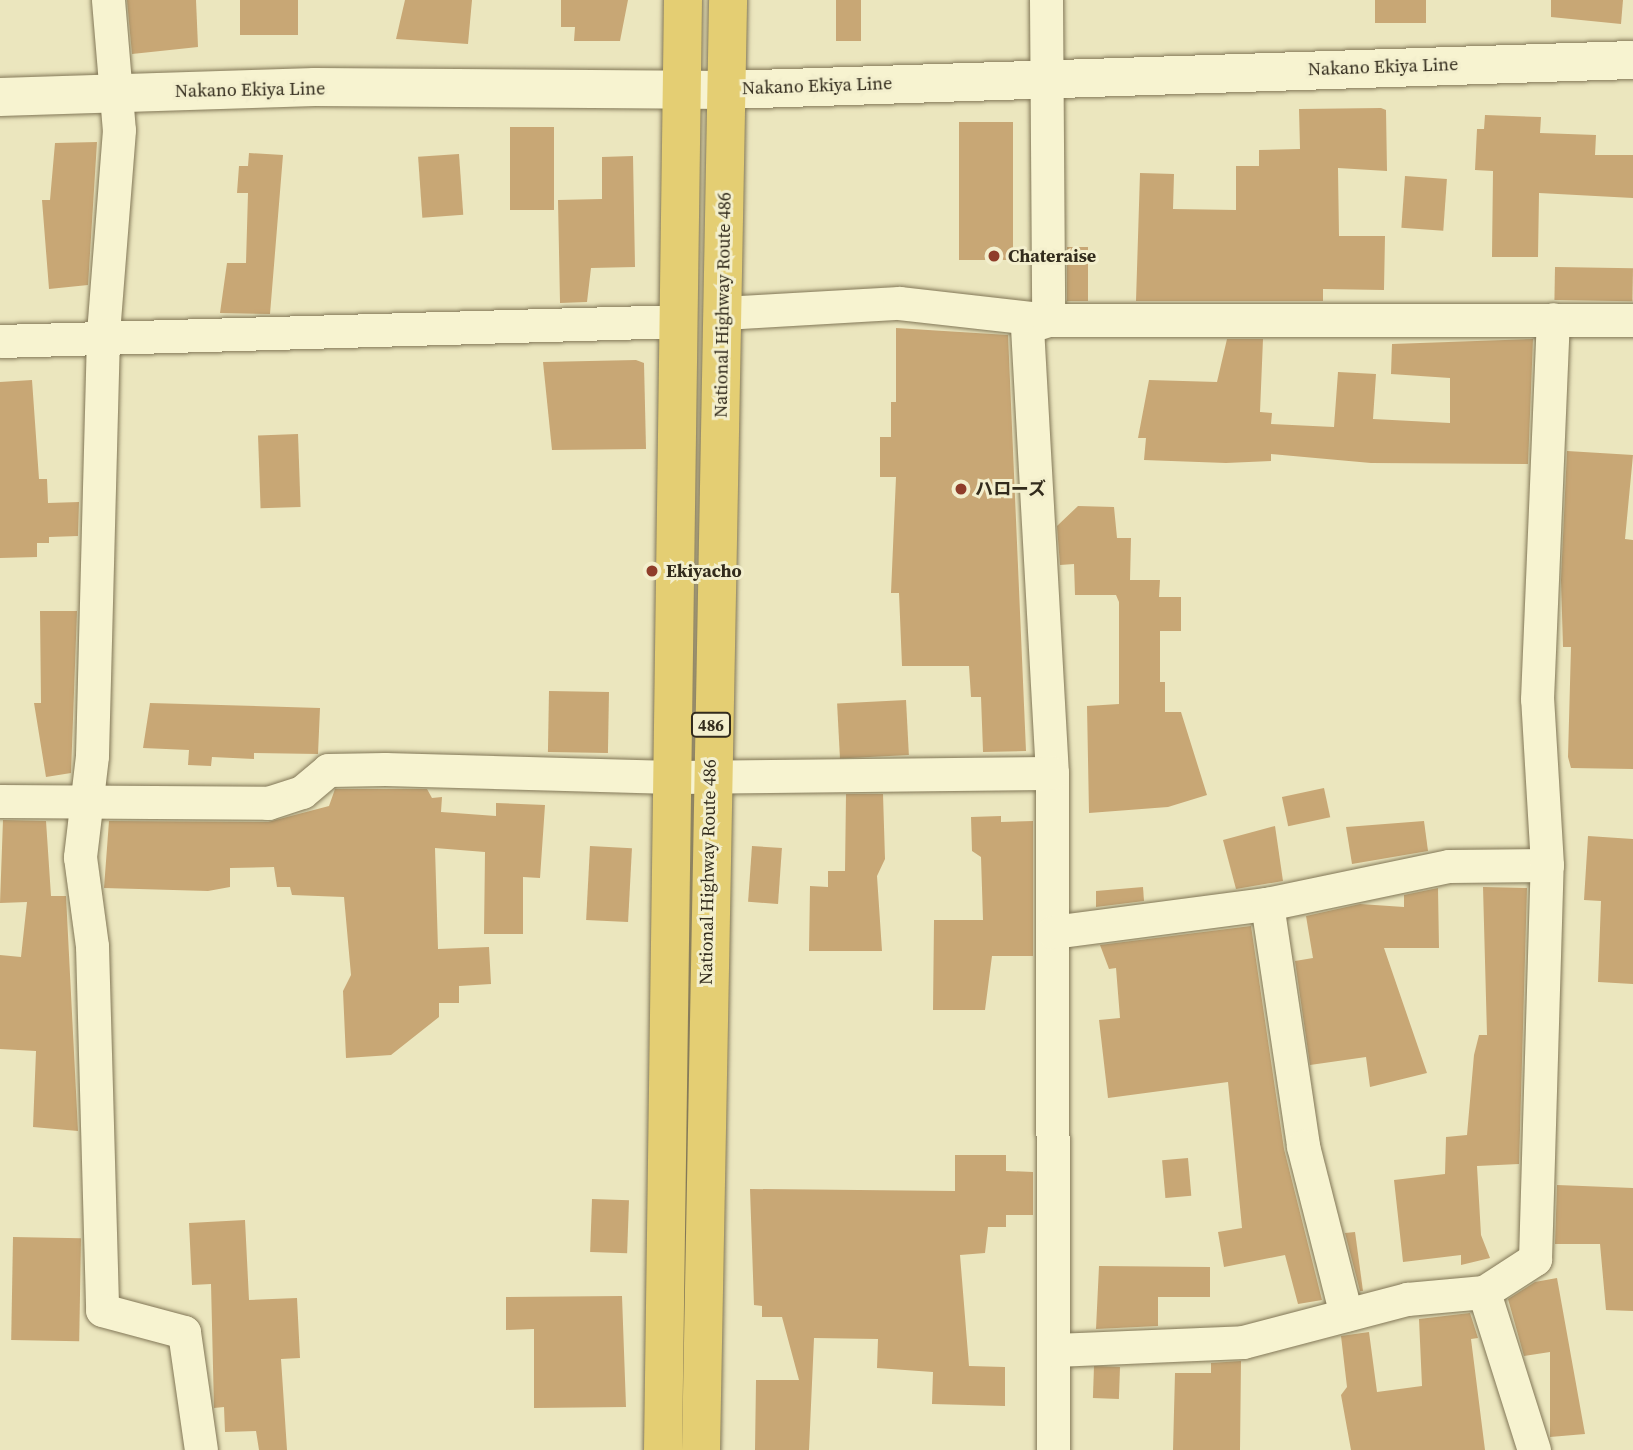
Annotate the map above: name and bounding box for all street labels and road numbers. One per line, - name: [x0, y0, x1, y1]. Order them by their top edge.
- street label: Nakano Ekiya Line: [1308, 54, 1458, 80]
- street label: Nakano Ekiya Line: [742, 73, 892, 99]
- street label: Nakano Ekiya Line: [175, 78, 325, 102]
- street label: National Highway Route 486: [710, 192, 736, 418]
- road number: 486: [690, 712, 732, 738]
- street label: National Highway Route 486: [695, 759, 721, 985]

